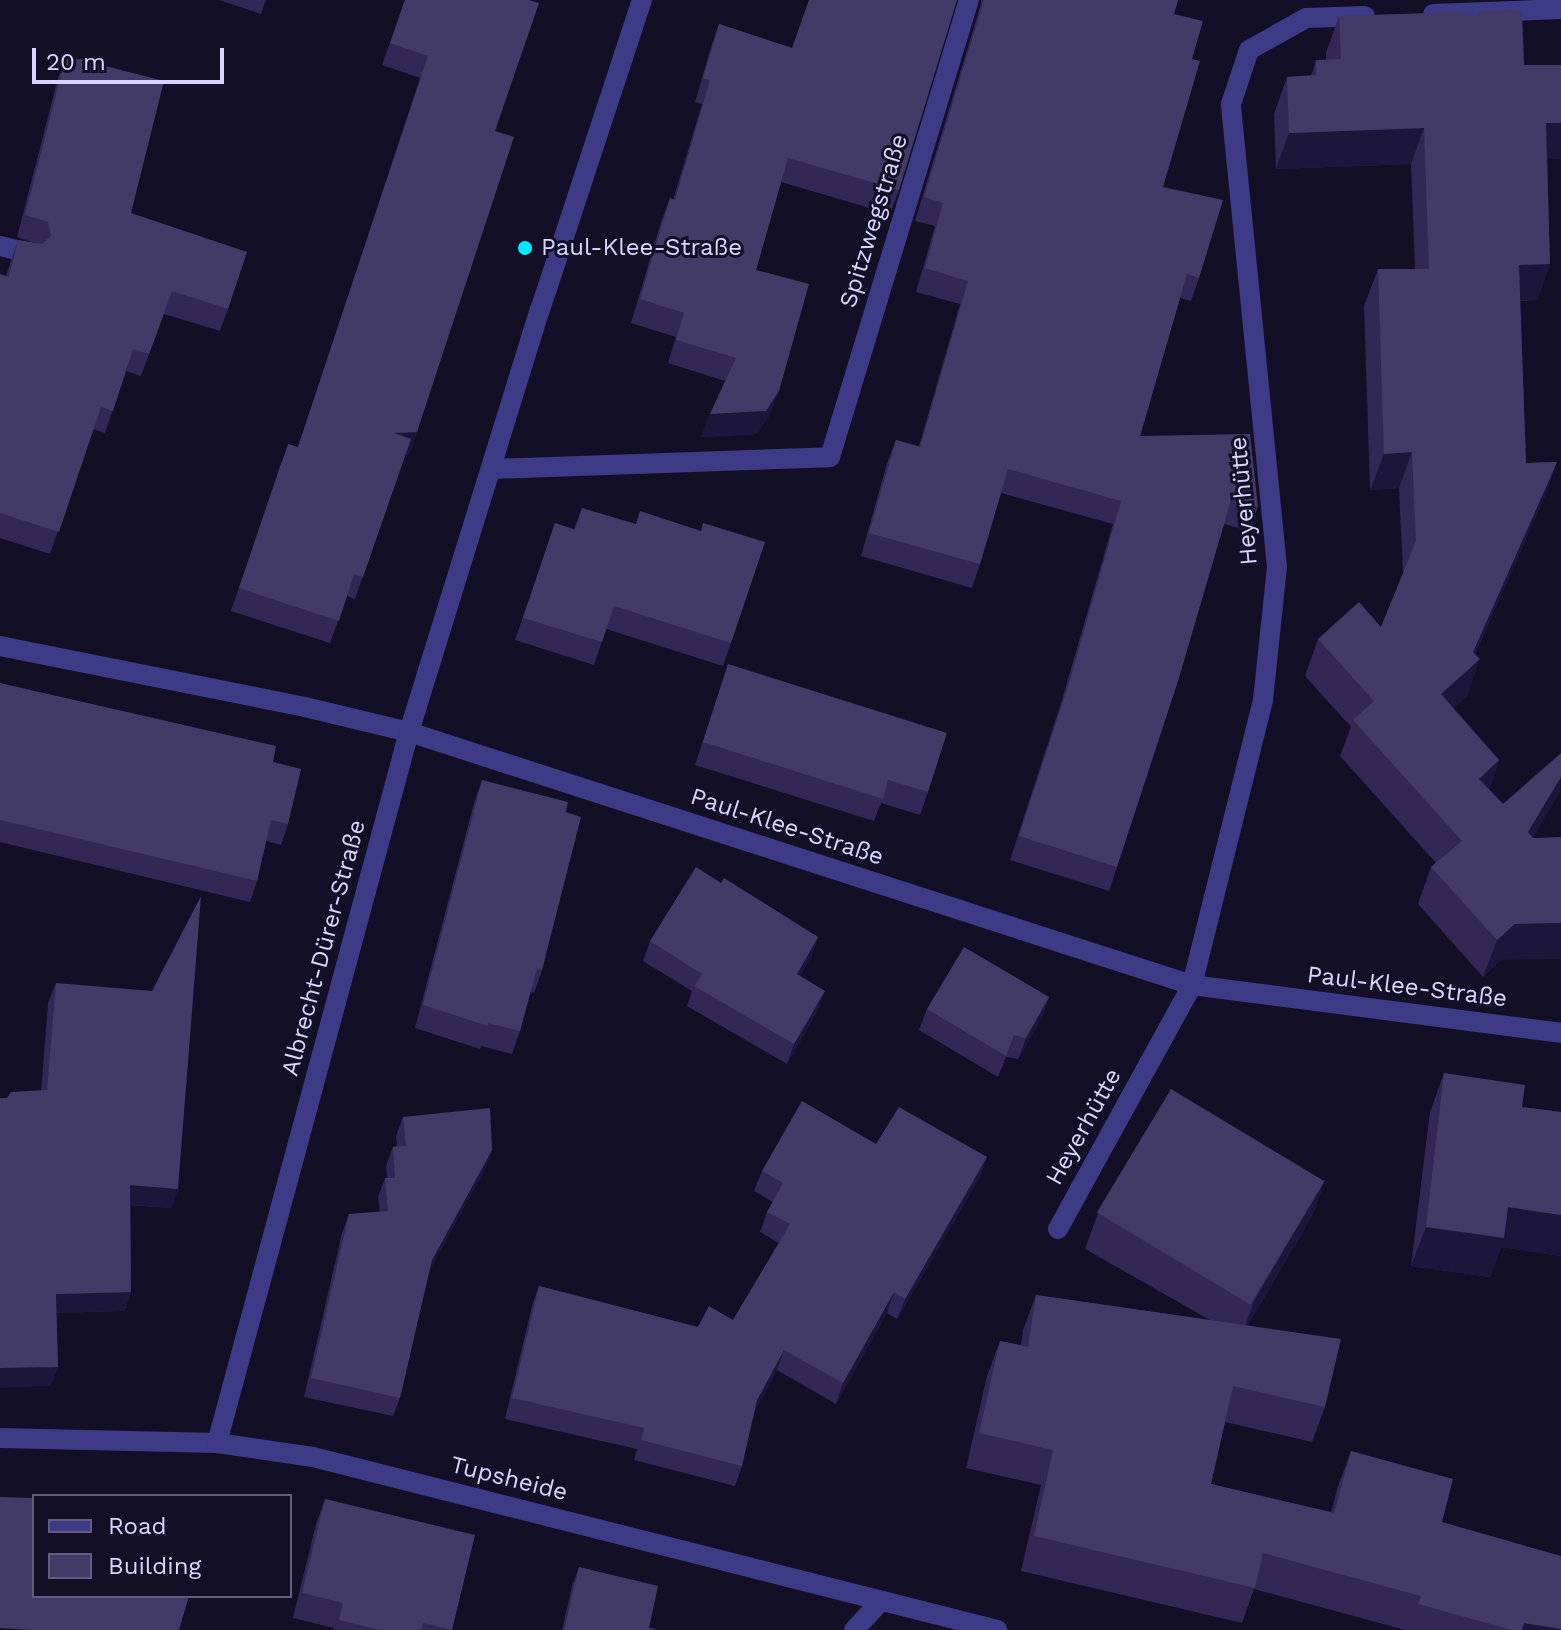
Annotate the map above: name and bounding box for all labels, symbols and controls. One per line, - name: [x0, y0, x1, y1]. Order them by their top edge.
- scale bar: [36, 32, 228, 82]
- text: 20 m: [46, 48, 106, 76]
- street label: Spitzwegstraße: [834, 131, 914, 311]
- place label: Paul-Klee-Straße: [541, 234, 742, 262]
- marker: Paul-Klee-Straße: [516, 239, 534, 257]
- street label: Heyerhütte: [1224, 436, 1264, 566]
- street label: Paul-Klee-Straße: [687, 782, 887, 872]
- street label: Albrecht-Dürer-Straße: [276, 817, 372, 1079]
- street label: Paul-Klee-Straße: [1305, 960, 1509, 1014]
- street label: Heyerhütte: [1040, 1064, 1128, 1190]
- street label: Tupsheide: [448, 1451, 570, 1507]
- legend: [32, 1494, 292, 1598]
- text: Road: [108, 1512, 167, 1540]
- text: Building: [108, 1552, 201, 1580]

